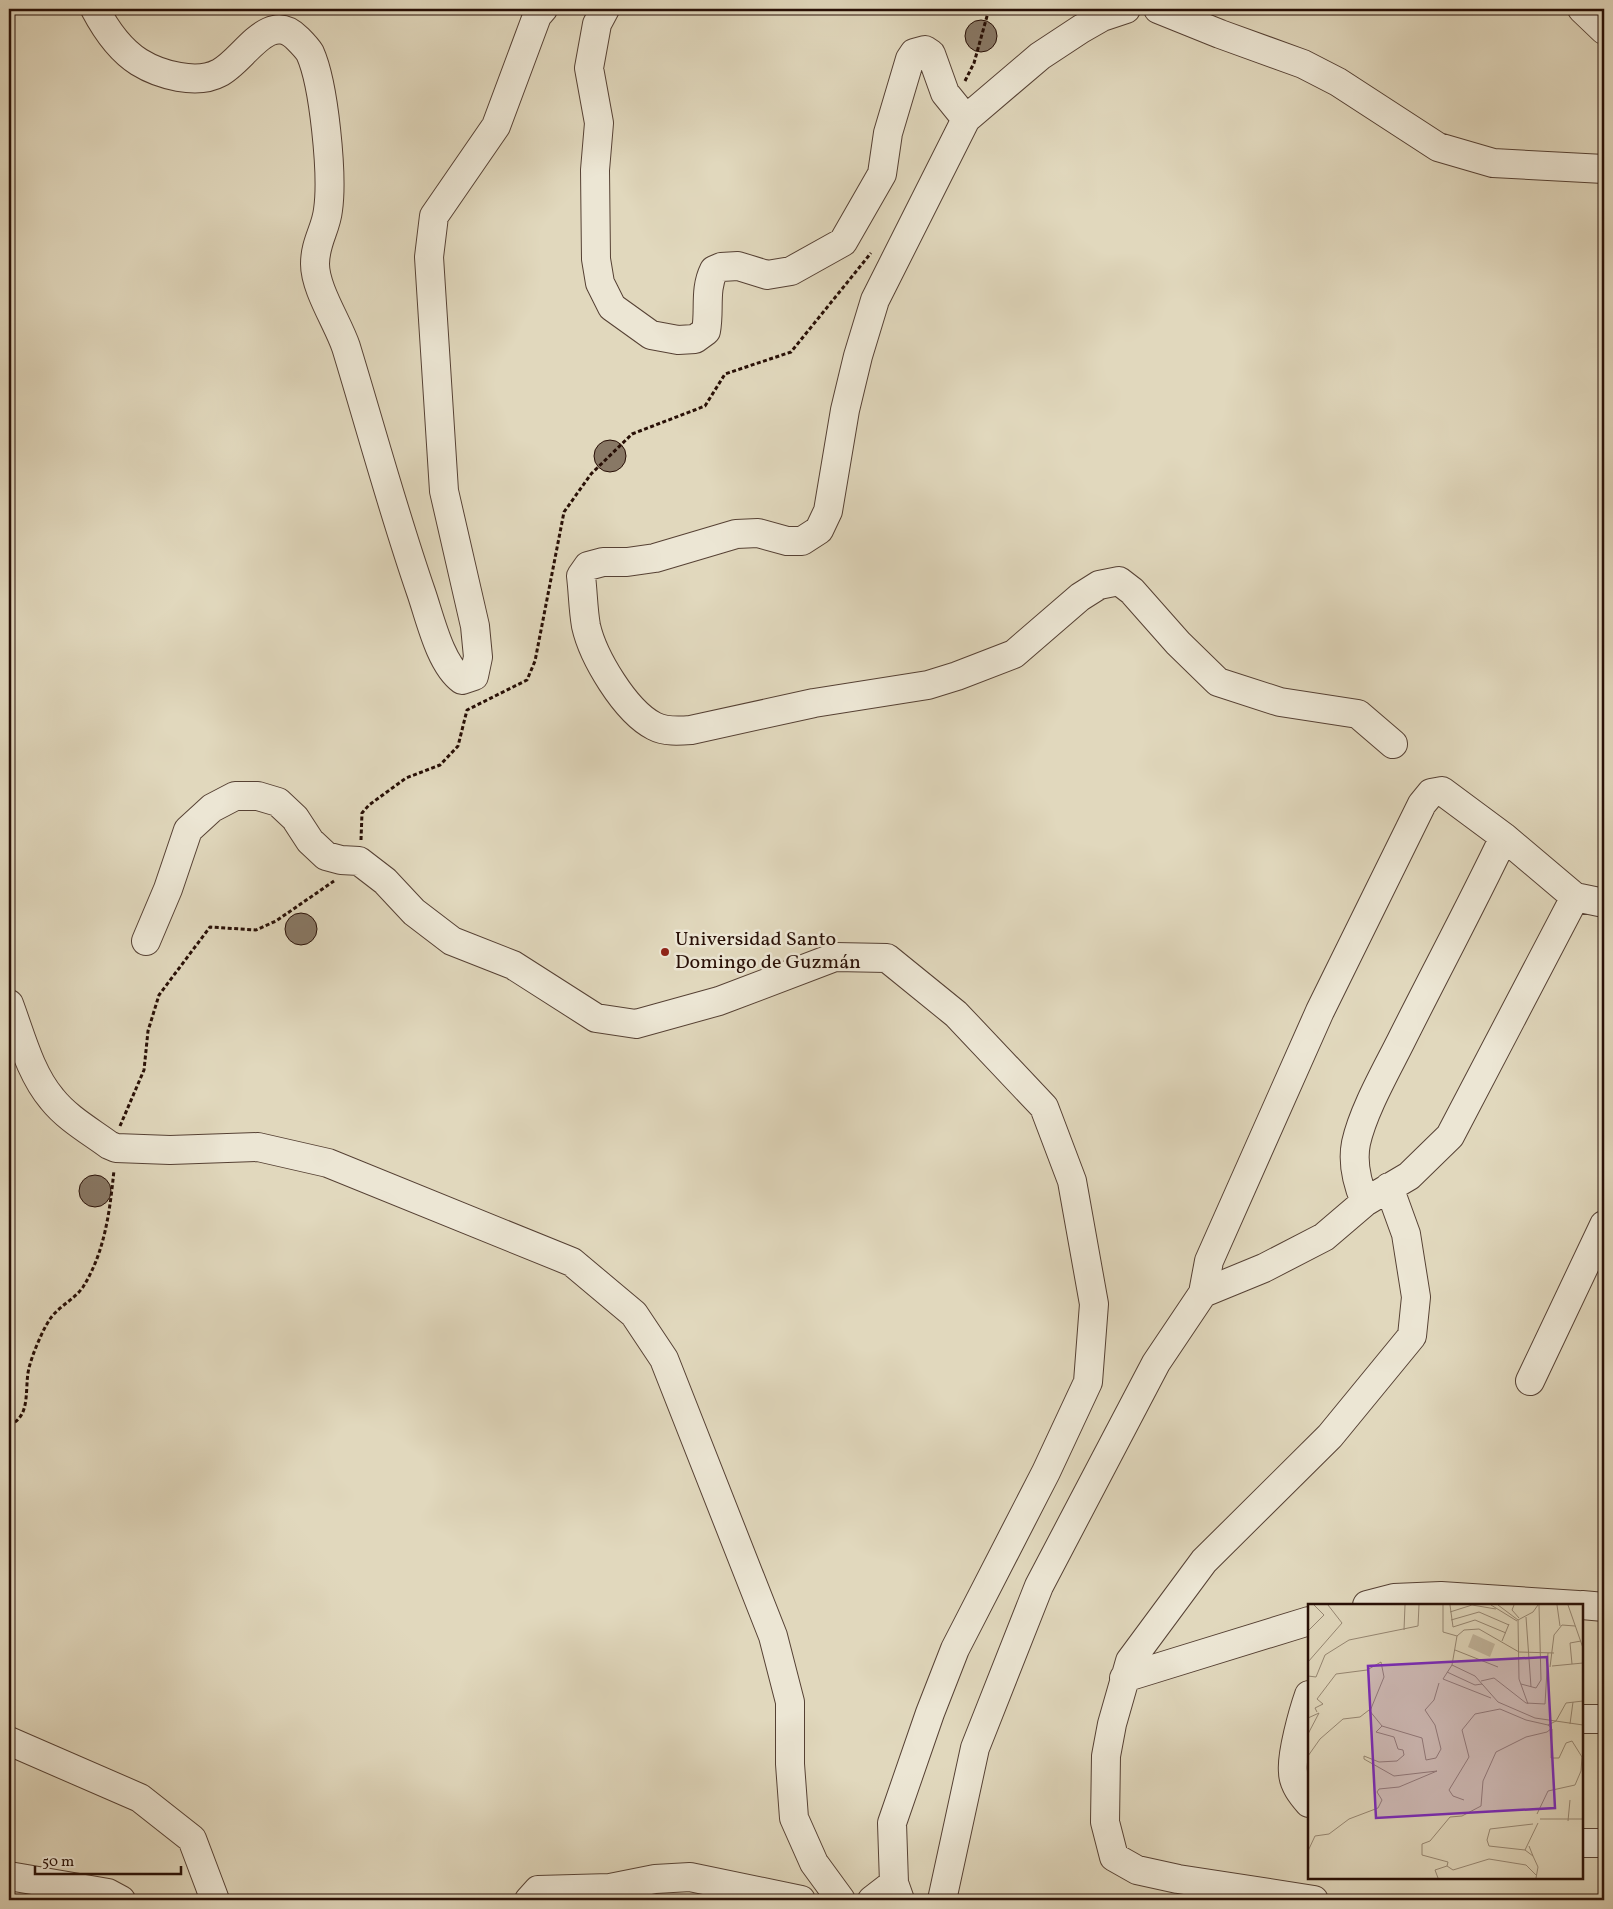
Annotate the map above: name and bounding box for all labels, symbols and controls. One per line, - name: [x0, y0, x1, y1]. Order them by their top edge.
- place label: Universidad Santo Domingo de Guzmán: [675, 926, 861, 977]
- marker: Universidad Santo Domingo de Guzmán: [659, 946, 671, 958]
- inset map: [1308, 1604, 1583, 1879]
- scale bar: [35, 1844, 181, 1876]
- text: 50 m: [42, 1852, 74, 1873]

